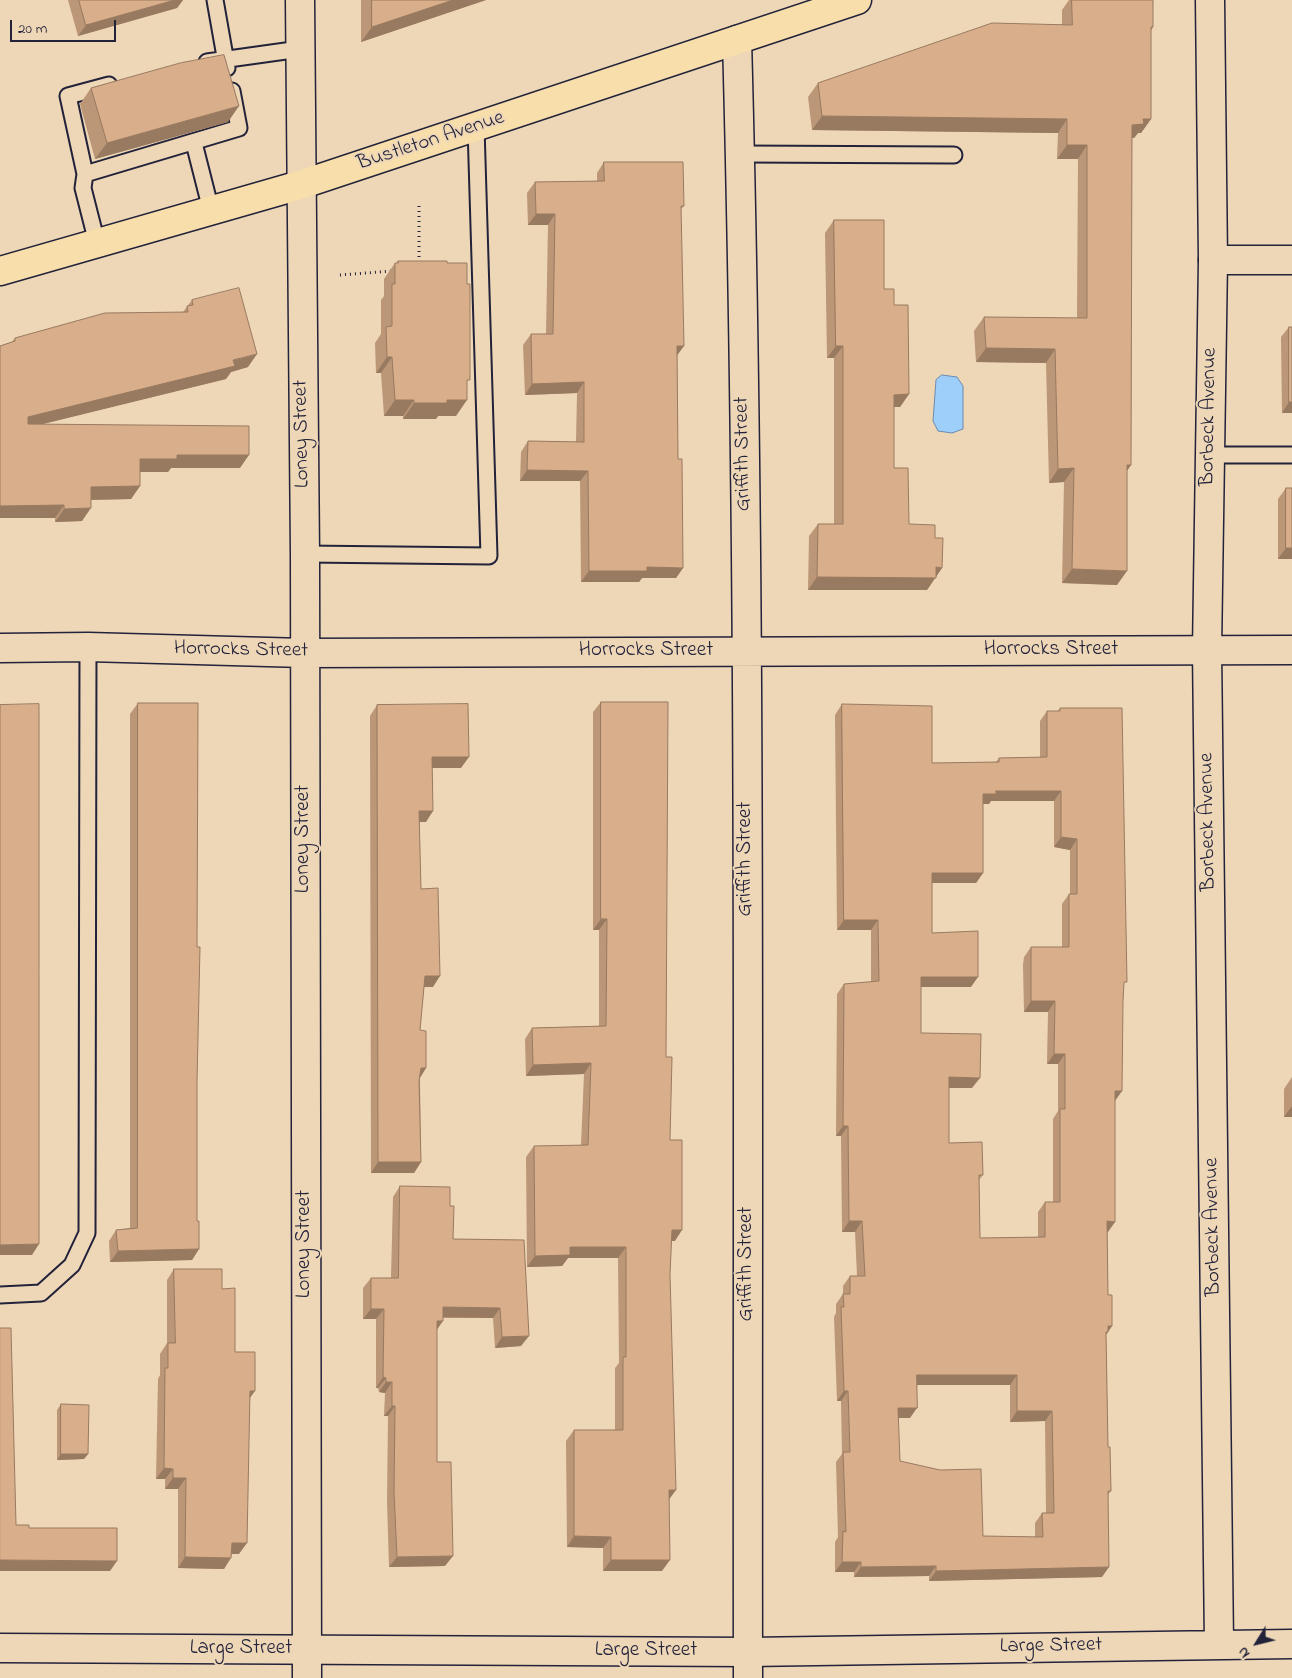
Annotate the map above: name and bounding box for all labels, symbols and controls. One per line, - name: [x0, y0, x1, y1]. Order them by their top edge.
- scale bar: [12, 10, 119, 42]
- text: 20 m: [18, 18, 47, 40]
- street label: Bustleton Avenue: [354, 106, 508, 178]
- street label: Borbeck Avenue: [1196, 347, 1224, 487]
- street label: Loney Street: [289, 380, 317, 488]
- street label: Griffith Street: [730, 396, 758, 512]
- street label: Horrocks Street: [174, 637, 308, 665]
- street label: Horrocks Street: [984, 638, 1118, 664]
- street label: Horrocks Street: [579, 639, 713, 665]
- street label: Borbeck Avenue: [1195, 752, 1223, 892]
- street label: Loney Street: [292, 785, 318, 893]
- street label: Griffith Street: [734, 802, 760, 916]
- street label: Borbeck Avenue: [1200, 1157, 1228, 1297]
- street label: Loney Street: [293, 1190, 319, 1298]
- street label: Griffith Street: [735, 1207, 761, 1321]
- north arrow: [1232, 1618, 1282, 1668]
- street label: Large Street: [999, 1634, 1103, 1660]
- street label: Large Street: [190, 1637, 292, 1663]
- street label: Large Street: [595, 1639, 697, 1665]
- text: N: [1233, 1642, 1256, 1662]

